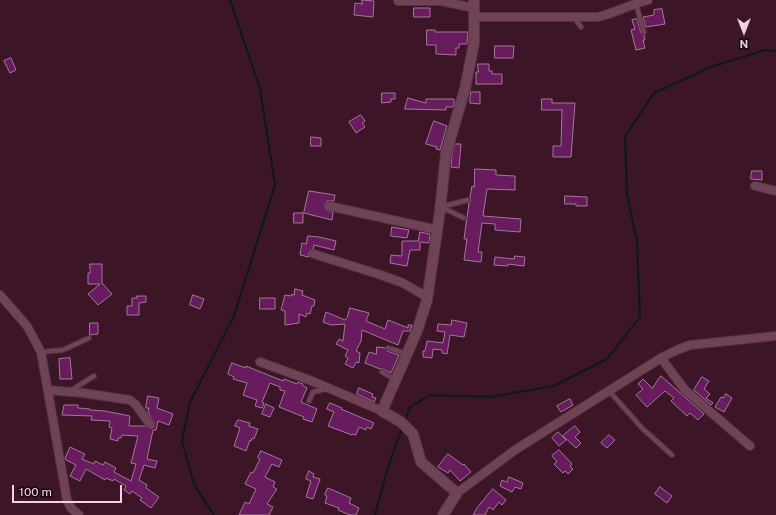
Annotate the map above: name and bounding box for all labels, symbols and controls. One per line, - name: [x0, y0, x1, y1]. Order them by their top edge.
- north arrow: [724, 12, 764, 52]
- text: N: [740, 38, 748, 50]
- scale bar: [14, 477, 124, 503]
- text: 100 m: [19, 485, 52, 499]

